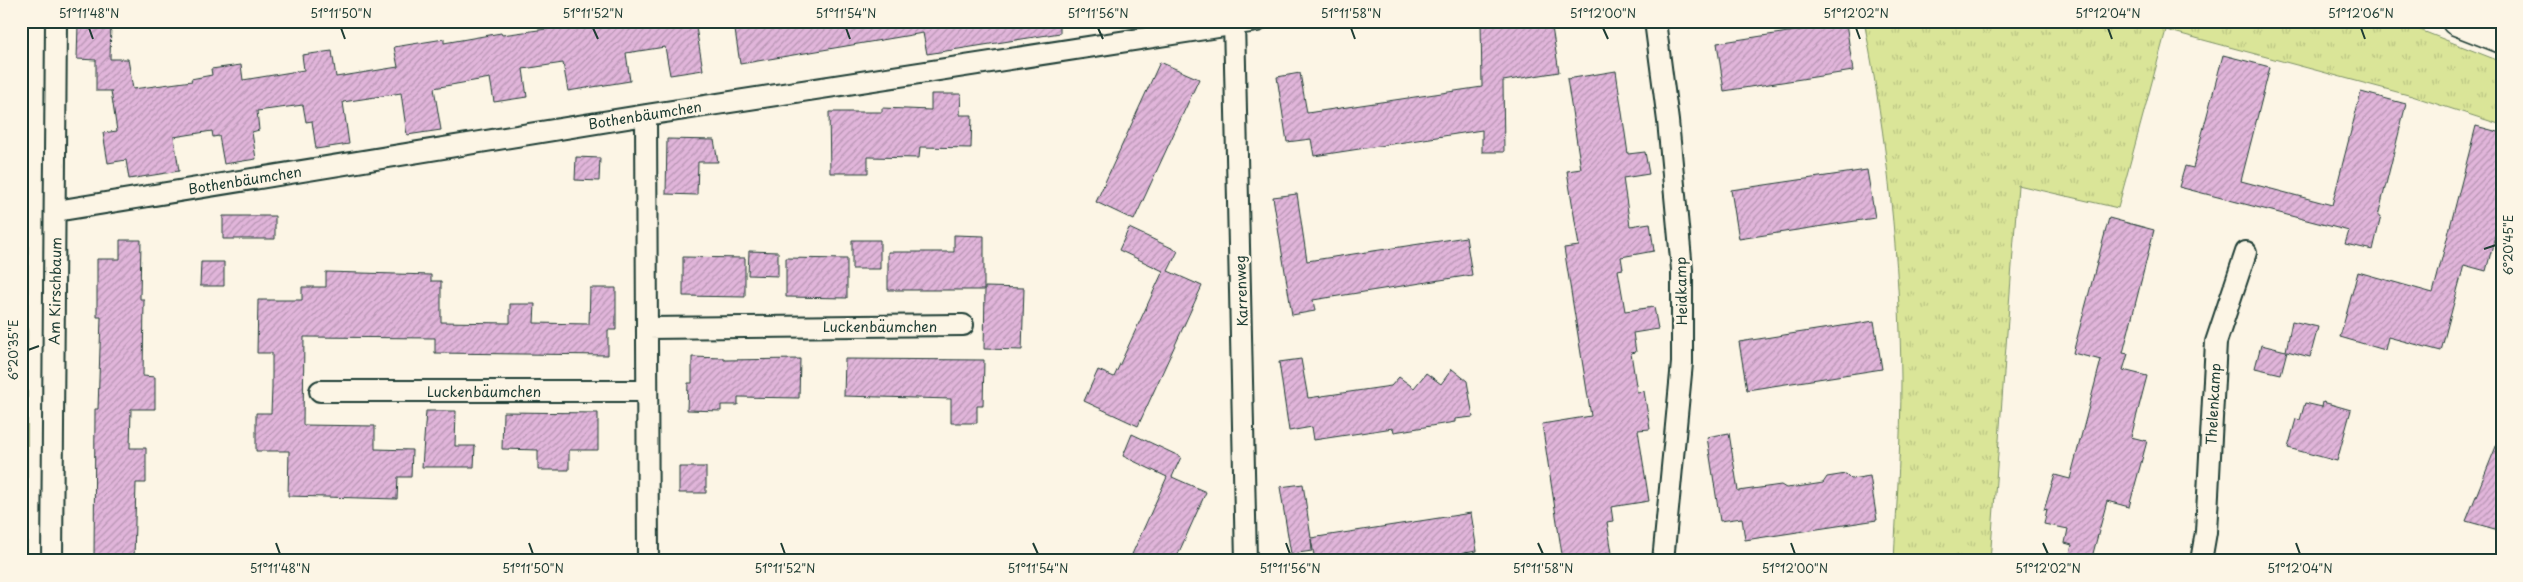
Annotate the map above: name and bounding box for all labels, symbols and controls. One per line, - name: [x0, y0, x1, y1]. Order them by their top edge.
- text: 51°11'48"N: [59, 4, 119, 22]
- text: 51°11'50"N: [310, 4, 372, 22]
- text: 51°11'52"N: [563, 4, 623, 22]
- text: 51°11'54"N: [816, 4, 876, 22]
- text: 51°11'56"N: [1067, 4, 1129, 22]
- text: 51°11'58"N: [1321, 4, 1381, 22]
- text: 51°12'00"N: [1570, 4, 1636, 22]
- text: 51°12'02"N: [1823, 4, 1889, 22]
- text: 51°12'04"N: [2075, 4, 2141, 22]
- text: 51°12'06"N: [2328, 4, 2394, 22]
- street label: Bothenbäumchen: [587, 96, 703, 134]
- street label: Bothenbäumchen: [187, 161, 303, 199]
- text: 6°20'45"E: [2499, 215, 2517, 275]
- street label: Am Kirschbaum: [44, 237, 66, 345]
- street label: Karrenweg: [1229, 255, 1253, 327]
- street label: Heidkamp: [1670, 257, 1692, 325]
- street label: Luckenbäumchen: [823, 316, 937, 337]
- text: 6°20'35"E: [4, 320, 22, 380]
- street label: Thelenkamp: [2200, 362, 2226, 446]
- street label: Luckenbäumchen: [427, 381, 541, 402]
- text: 51°11'48"N: [250, 559, 310, 577]
- text: 51°11'50"N: [502, 559, 564, 577]
- text: 51°11'52"N: [755, 559, 815, 577]
- text: 51°11'54"N: [1008, 559, 1068, 577]
- text: 51°11'56"N: [1259, 559, 1321, 577]
- text: 51°11'58"N: [1513, 559, 1573, 577]
- text: 51°12'00"N: [1762, 559, 1828, 577]
- text: 51°12'02"N: [2015, 559, 2081, 577]
- text: 51°12'04"N: [2267, 559, 2333, 577]

